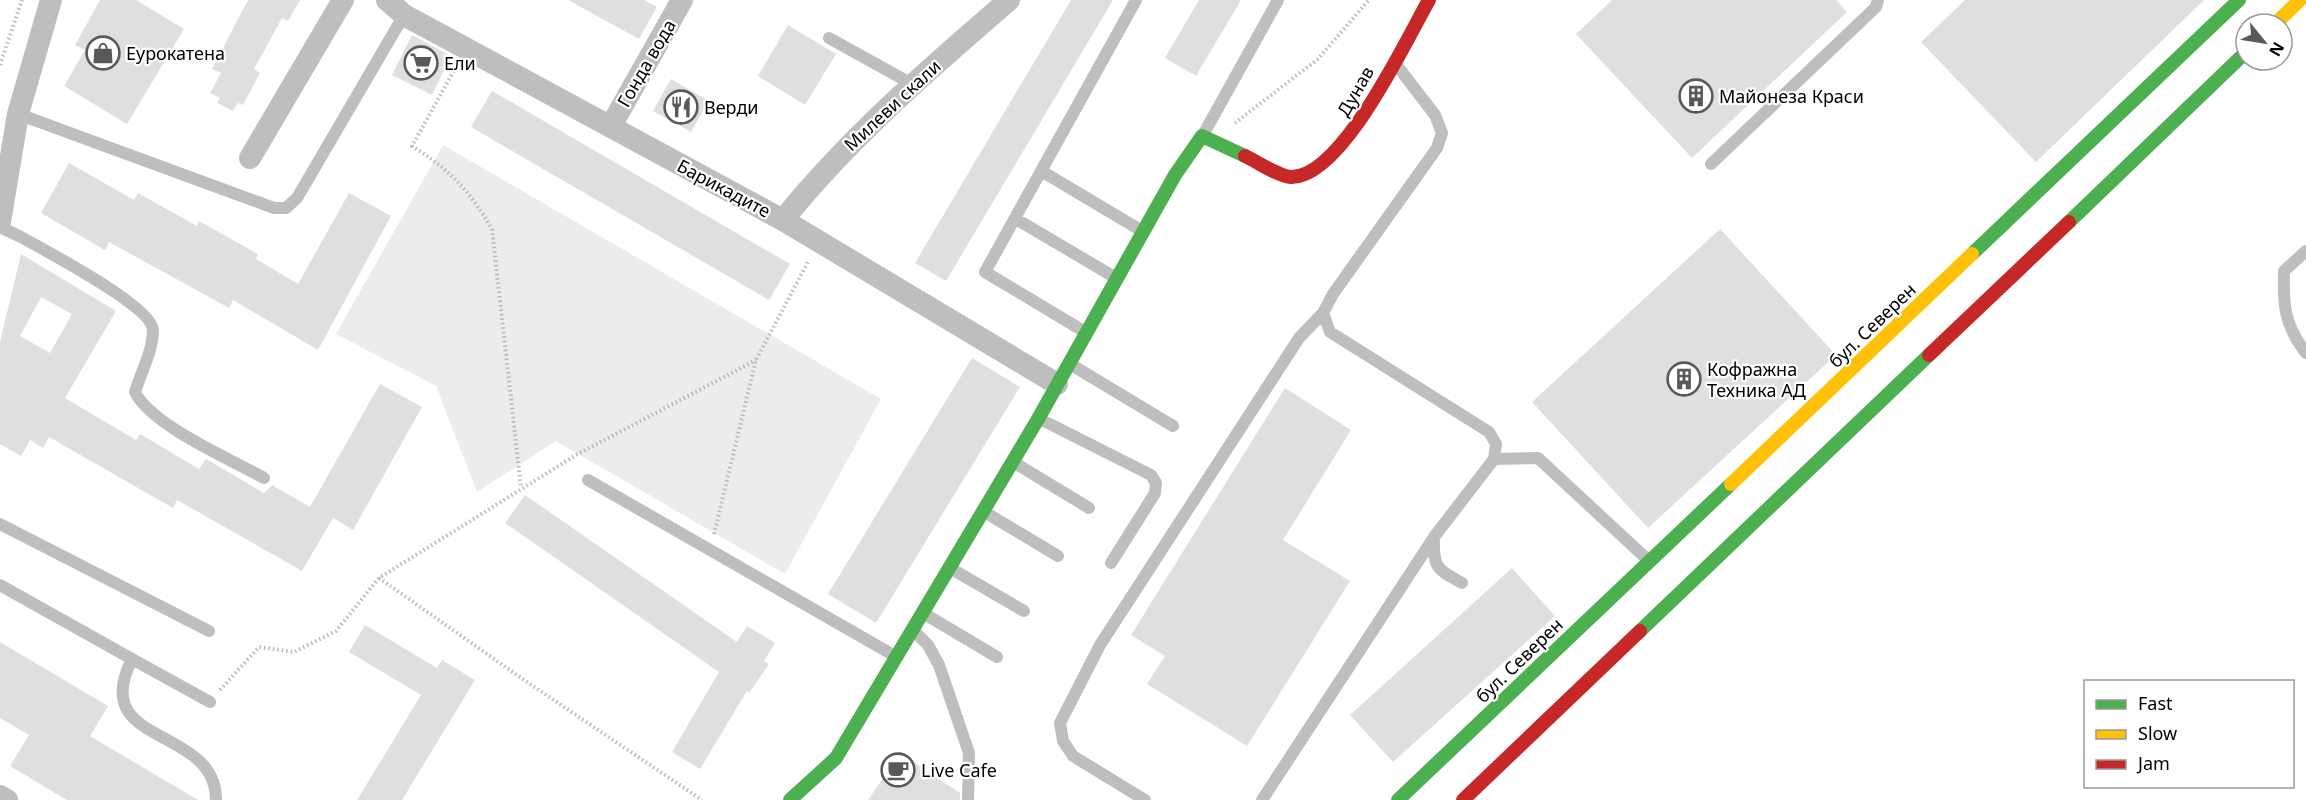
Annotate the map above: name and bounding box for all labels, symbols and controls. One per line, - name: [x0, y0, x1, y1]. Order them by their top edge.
- north arrow: [2234, 12, 2294, 72]
- street label: Гонда вода: [611, 15, 681, 111]
- shop icon: Еурокатена: [85, 35, 121, 71]
- text: N: [2264, 38, 2290, 61]
- place label: Еурокатена: [126, 41, 225, 65]
- supermarket icon: Ели: [403, 45, 439, 81]
- place label: Ели: [444, 51, 476, 75]
- street label: Милеви скали: [839, 54, 945, 156]
- street label: Дунав: [1331, 62, 1379, 120]
- building icon: Майонеза Краси: [1678, 78, 1714, 114]
- place label: Майонеза Краси: [1719, 84, 1864, 108]
- restaurant icon: Верди: [663, 89, 699, 125]
- place label: Верди: [704, 95, 759, 119]
- street label: Барикадите: [673, 153, 775, 223]
- street label: бул. Северен: [1823, 277, 1921, 373]
- place label: Кофражна Техника АД: [1707, 357, 1806, 402]
- building icon: Кофражна Техника АД: [1666, 361, 1702, 397]
- street label: бул. Северен: [1470, 612, 1568, 708]
- legend: [2084, 680, 2294, 788]
- text: Fast: [2138, 691, 2173, 715]
- text: Slow: [2138, 721, 2177, 745]
- text: Jam: [2136, 751, 2170, 775]
- cafe icon: Live Cafe: [880, 752, 916, 788]
- place label: Live Cafe: [921, 758, 997, 782]

